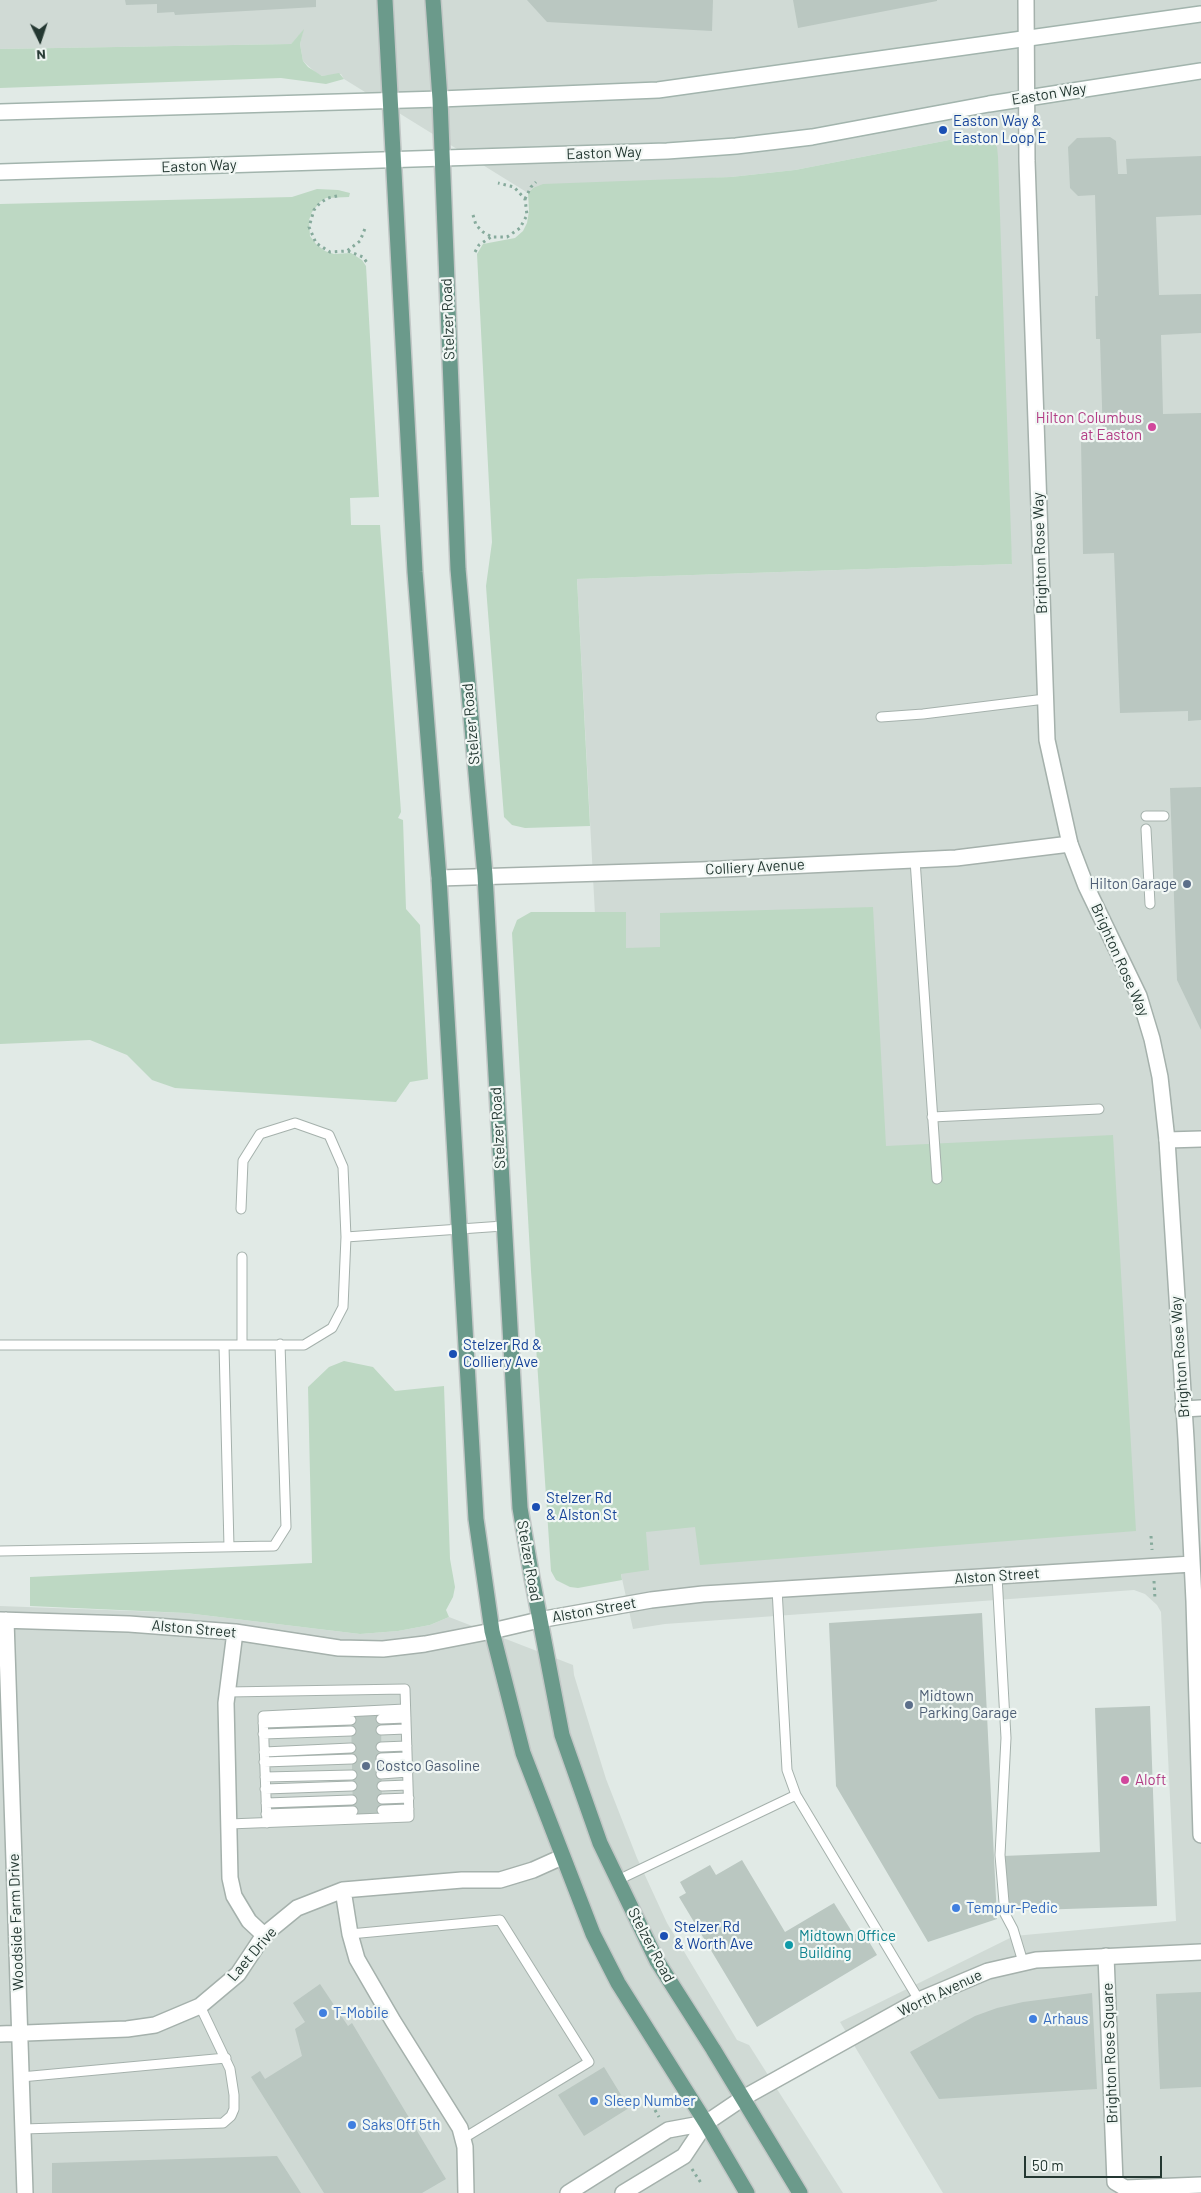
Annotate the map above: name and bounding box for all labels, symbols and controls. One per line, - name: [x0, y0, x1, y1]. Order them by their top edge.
- north arrow: [15, 15, 65, 65]
- text: N: [36, 47, 46, 64]
- street label: Easton Way: [1010, 79, 1088, 109]
- place label: Easton Way & Easton Loop E: [953, 112, 1047, 147]
- marker: Easton Way & Easton Loop E: [937, 124, 949, 136]
- street label: Easton Way: [566, 143, 642, 163]
- street label: Easton Way: [161, 156, 237, 176]
- street label: Stelzer Road: [438, 278, 458, 360]
- place label: Hilton Columbus at Easton: [1036, 409, 1142, 444]
- marker: Hilton Columbus at Easton: [1146, 421, 1158, 433]
- street label: Brighton Rose Way: [1029, 492, 1051, 614]
- street label: Stelzer Road: [458, 683, 484, 765]
- street label: Colliery Avenue: [705, 855, 805, 879]
- place label: Hilton Garage: [1090, 875, 1177, 893]
- marker: Hilton Garage: [1181, 878, 1193, 890]
- street label: Brighton Rose Way: [1087, 901, 1153, 1019]
- street label: Stelzer Road: [487, 1087, 509, 1169]
- street label: Brighton Rose Way: [1167, 1296, 1193, 1418]
- place label: Stelzer Rd & Colliery Ave: [463, 1336, 542, 1371]
- marker: Stelzer Rd & Colliery Ave: [447, 1348, 459, 1360]
- place label: Stelzer Rd & Alston St: [546, 1489, 617, 1524]
- marker: Stelzer Rd & Alston St: [530, 1501, 542, 1513]
- street label: Stelzer Road: [513, 1519, 545, 1603]
- street label: Alston Street: [954, 1564, 1040, 1588]
- street label: Alston Street: [550, 1594, 638, 1626]
- street label: Alston Street: [151, 1616, 237, 1642]
- place label: Midtown Parking Garage: [919, 1687, 1017, 1722]
- marker: Midtown Parking Garage: [903, 1699, 915, 1711]
- place label: Costco Gasoline: [376, 1757, 480, 1775]
- marker: Costco Gasoline: [360, 1760, 372, 1772]
- place label: Aloft: [1135, 1771, 1166, 1789]
- marker: Aloft: [1119, 1774, 1131, 1786]
- street label: Woodside Farm Drive: [5, 1853, 27, 1991]
- place label: Tempur-Pedic: [966, 1899, 1058, 1917]
- marker: Tempur-Pedic: [950, 1902, 962, 1914]
- street label: Stelzer Road: [624, 1905, 678, 1985]
- place label: Stelzer Rd & Worth Ave: [674, 1918, 753, 1953]
- street label: Laet Drive: [224, 1923, 280, 1985]
- place label: Midtown Office Building: [799, 1927, 896, 1962]
- marker: Stelzer Rd & Worth Ave: [658, 1930, 670, 1942]
- marker: Midtown Office Building: [783, 1939, 795, 1951]
- street label: Worth Avenue: [895, 1966, 985, 2020]
- street label: Brighton Rose Square: [1099, 1982, 1121, 2124]
- place label: T-Mobile: [333, 2004, 389, 2022]
- marker: T-Mobile: [317, 2007, 329, 2019]
- place label: Arhaus: [1043, 2010, 1089, 2028]
- marker: Arhaus: [1027, 2013, 1039, 2025]
- place label: Sleep Number: [604, 2092, 696, 2110]
- marker: Sleep Number: [588, 2095, 600, 2107]
- place label: Saks Off 5th: [362, 2116, 440, 2134]
- marker: Saks Off 5th: [346, 2119, 358, 2131]
- scale bar: [1026, 2146, 1164, 2178]
- text: 50 m: [1032, 2156, 1064, 2174]

